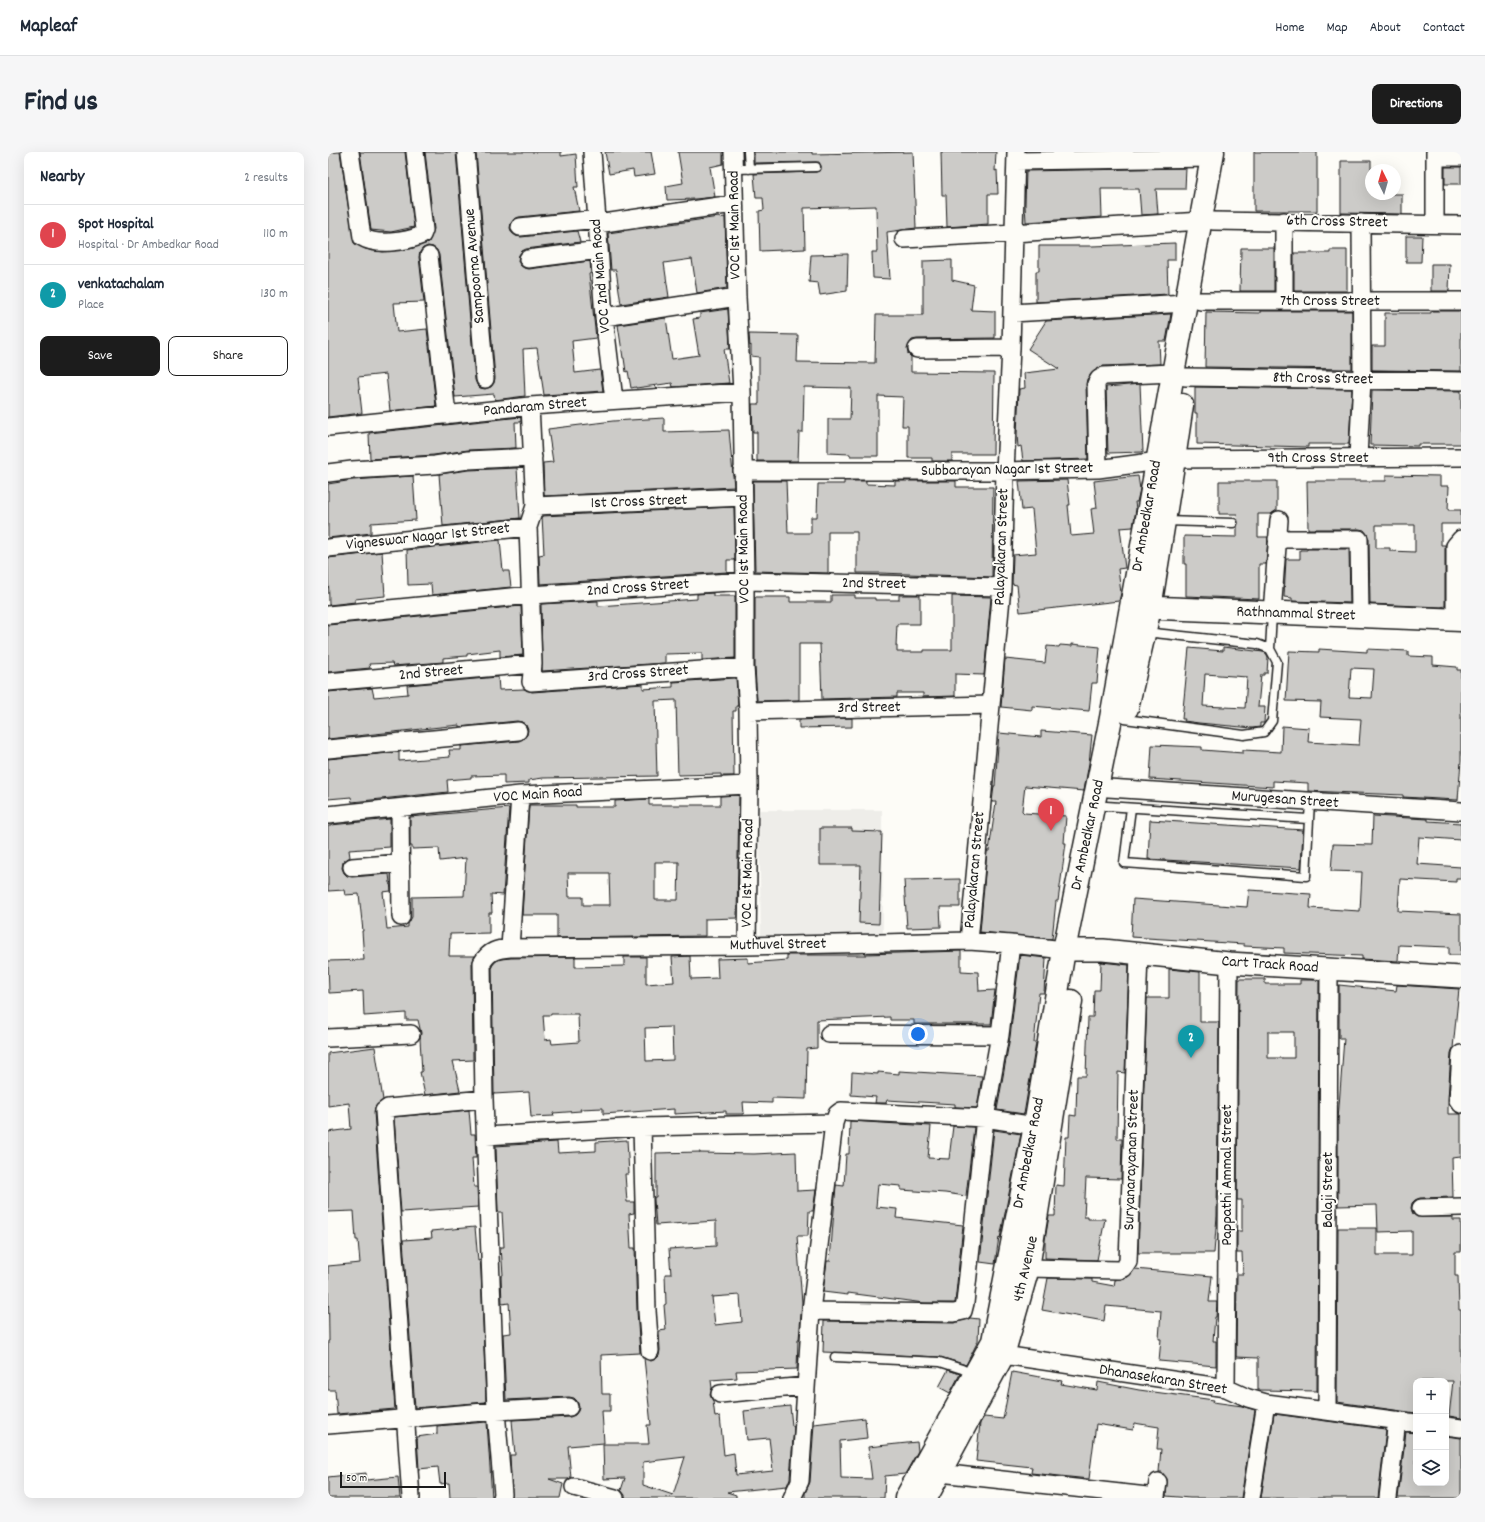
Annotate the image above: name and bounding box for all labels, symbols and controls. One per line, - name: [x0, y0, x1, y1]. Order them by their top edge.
- text: Mapleaf: [20, 14, 77, 41]
- text: Home: [1275, 18, 1304, 38]
- text: Map: [1326, 18, 1348, 38]
- text: About: [1370, 18, 1401, 38]
- text: Contact: [1423, 18, 1465, 38]
- text: Find us: [24, 84, 98, 124]
- button: Directions: [1372, 84, 1461, 124]
- north arrow: [1365, 164, 1401, 200]
- text: Nearby: [40, 166, 84, 190]
- text: 2 results: [244, 169, 288, 188]
- street label: VOC 1st Main Road: [723, 170, 747, 280]
- street label: Sampoorna Avenue: [459, 207, 491, 325]
- street label: 6th Cross Street: [1286, 210, 1388, 234]
- text: Spot Hospital: [78, 214, 154, 236]
- street label: VOC 2nd Main Road: [585, 218, 617, 334]
- text: 1: [52, 225, 54, 244]
- text: 110 m: [263, 225, 288, 244]
- text: Hospital · Dr Ambedkar Road: [78, 236, 219, 255]
- text: venkatachalam: [78, 274, 164, 296]
- text: 2: [50, 285, 56, 304]
- text: 130 m: [260, 285, 288, 304]
- street label: 7th Cross Street: [1280, 290, 1380, 313]
- text: Place: [78, 296, 104, 315]
- button: Save: [40, 336, 160, 376]
- button: Share: [168, 336, 288, 376]
- street label: 8th Cross Street: [1273, 367, 1373, 391]
- street label: Pandaram Street: [482, 391, 588, 423]
- street label: 9th Cross Street: [1267, 447, 1369, 470]
- street label: Subbarayan Nagar 1st Street: [921, 457, 1093, 483]
- street label: Dr Ambedkar Road: [1126, 459, 1168, 573]
- street label: Palayakaran Street: [988, 488, 1016, 606]
- street label: 1st Cross Street: [590, 489, 688, 515]
- street label: VOC 1st Main Road: [732, 494, 756, 604]
- street label: Vigneswar Nagar 1st Street: [345, 517, 511, 557]
- street label: 2nd Street: [842, 572, 907, 596]
- street label: 2nd Cross Street: [586, 573, 690, 603]
- street label: Rathnammal Street: [1236, 600, 1356, 628]
- street label: 2nd Street: [398, 659, 464, 687]
- street label: 3rd Cross Street: [587, 659, 689, 689]
- street label: 3rd Street: [837, 696, 901, 720]
- street label: Dr Ambedkar Road: [1065, 778, 1111, 892]
- street label: VOC Main Road: [493, 780, 583, 810]
- street label: Murugesan Street: [1231, 785, 1339, 815]
- pin: 1: [1038, 798, 1064, 831]
- street label: Palayakaran Street: [958, 810, 992, 930]
- street label: VOC 1st Main Road: [736, 818, 760, 928]
- street label: Muthuvel Street: [730, 933, 827, 957]
- street label: Cart Track Road: [1221, 950, 1319, 980]
- your location: [908, 1024, 928, 1044]
- pin: 2: [1178, 1025, 1204, 1058]
- street label: Suryanarayanan Street: [1118, 1089, 1146, 1231]
- street label: Dr Ambedkar Road: [1007, 1096, 1051, 1210]
- street label: Pappathi Ammal Street: [1216, 1104, 1239, 1246]
- street label: Balaji Street: [1317, 1152, 1340, 1228]
- street label: 4th Avenue: [1007, 1234, 1045, 1304]
- street label: Dhanasekaran Street: [1097, 1359, 1229, 1401]
- map controls: [1413, 1378, 1449, 1486]
- button: +: [1413, 1378, 1449, 1414]
- button: −: [1413, 1414, 1449, 1450]
- button: layers: [1413, 1450, 1449, 1486]
- scale bar: [340, 1470, 446, 1489]
- text: 50 m: [346, 1471, 367, 1487]

